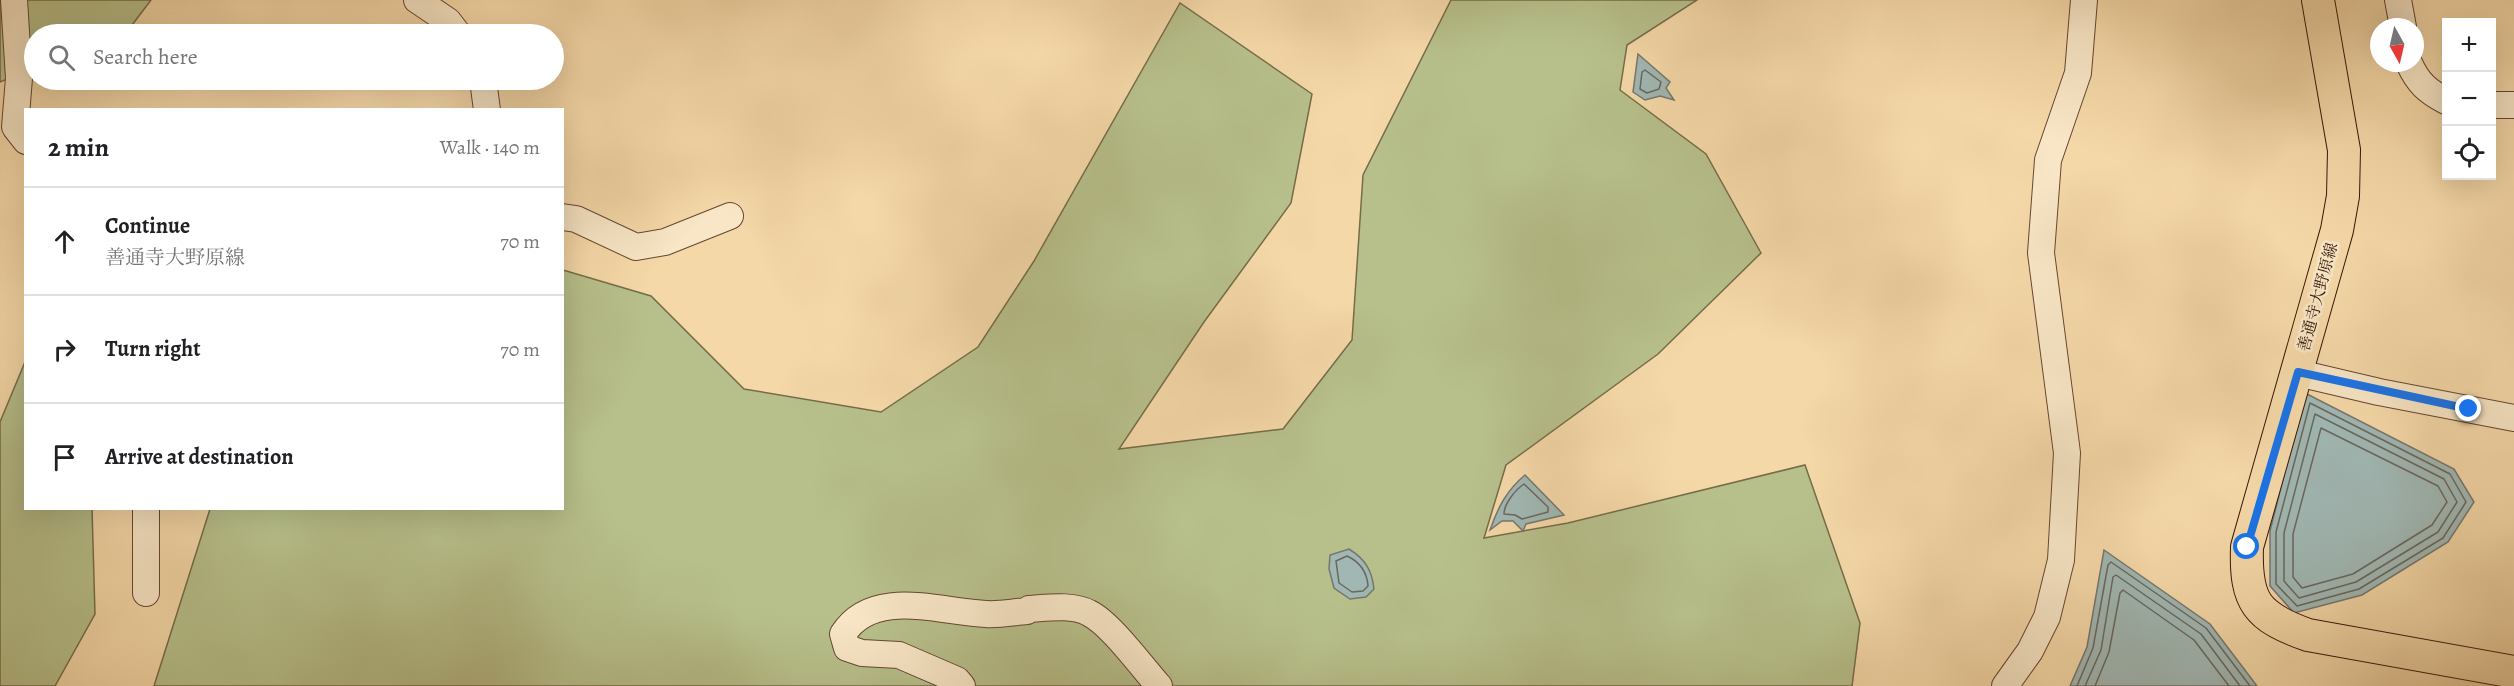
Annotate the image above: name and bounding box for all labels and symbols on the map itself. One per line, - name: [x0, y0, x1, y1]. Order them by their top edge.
- north arrow: [2370, 18, 2424, 72]
- street label: 善通寺大野原線: [2293, 240, 2343, 354]
- route end: [2455, 395, 2481, 421]
- route start: [2233, 533, 2259, 559]

